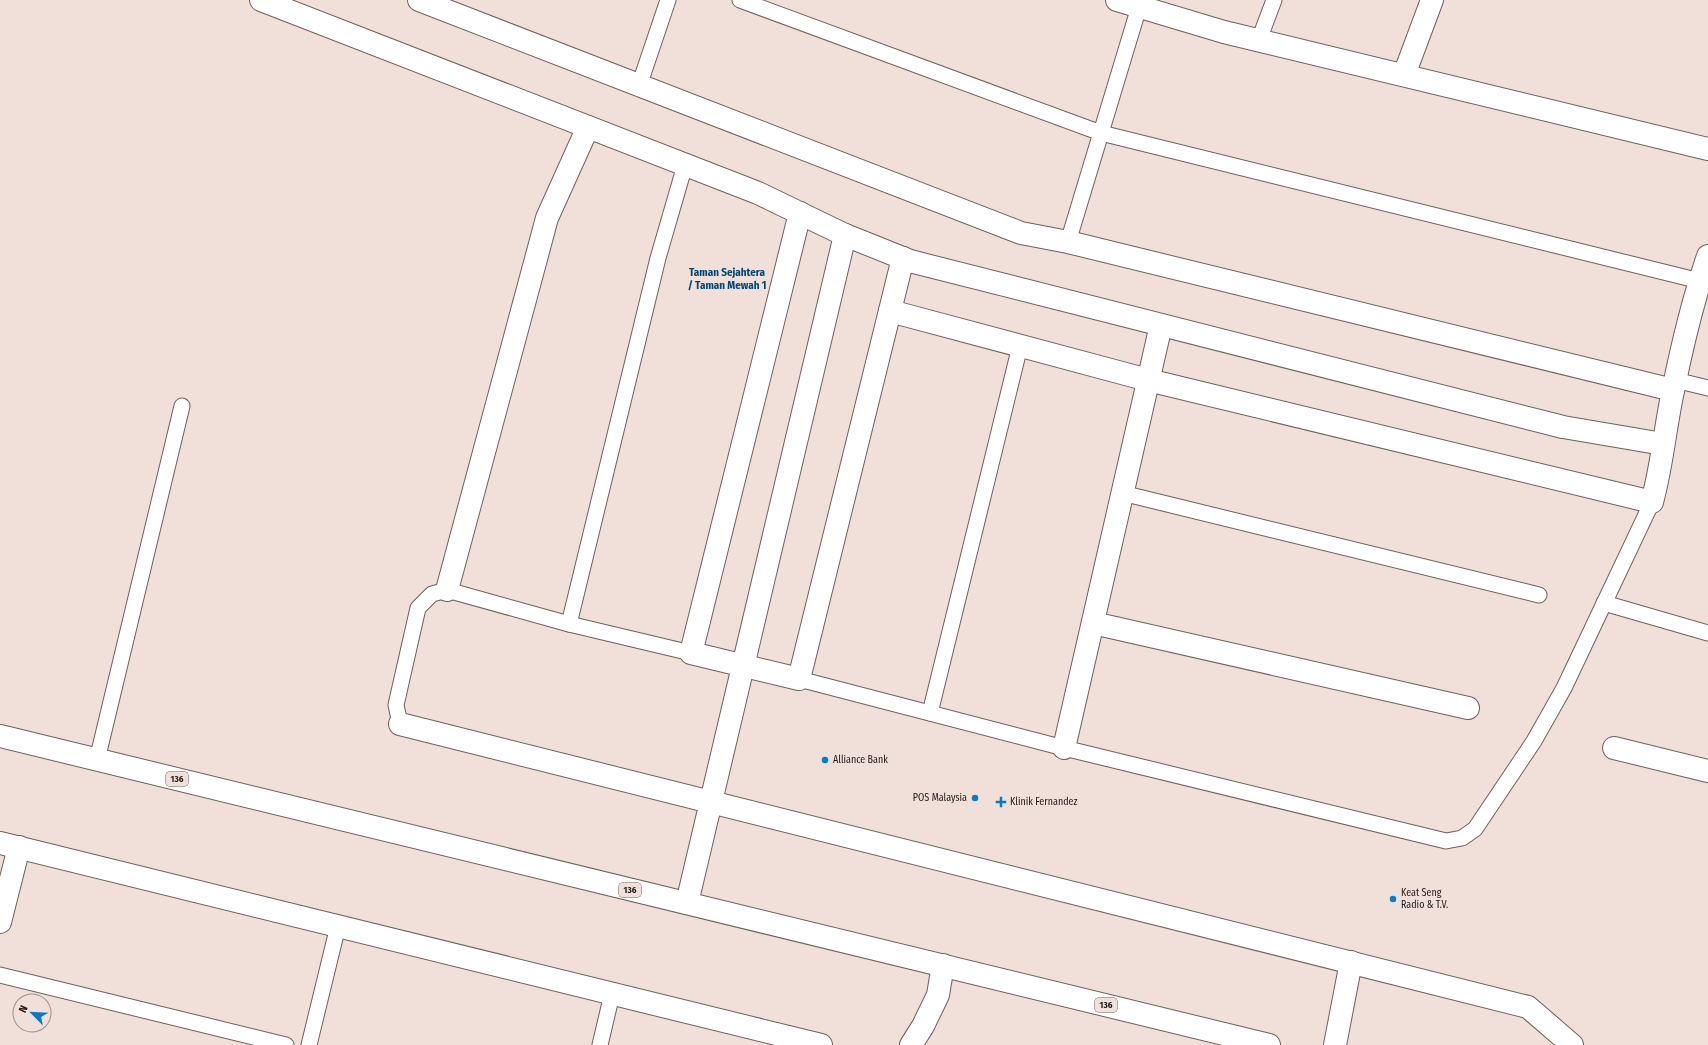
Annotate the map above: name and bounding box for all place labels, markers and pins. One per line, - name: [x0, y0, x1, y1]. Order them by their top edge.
- place label: Alliance Bank: [833, 754, 888, 766]
- marker: Alliance Bank: [820, 755, 830, 765]
- place label: POS Malaysia: [913, 792, 967, 804]
- marker: POS Malaysia: [970, 793, 980, 803]
- marker: Klinik Fernandez: [995, 796, 1007, 808]
- place label: Klinik Fernandez: [1010, 796, 1077, 808]
- place label: Keat Seng Radio & T.V.: [1401, 887, 1448, 911]
- marker: Keat Seng Radio & T.V.: [1388, 894, 1398, 904]

